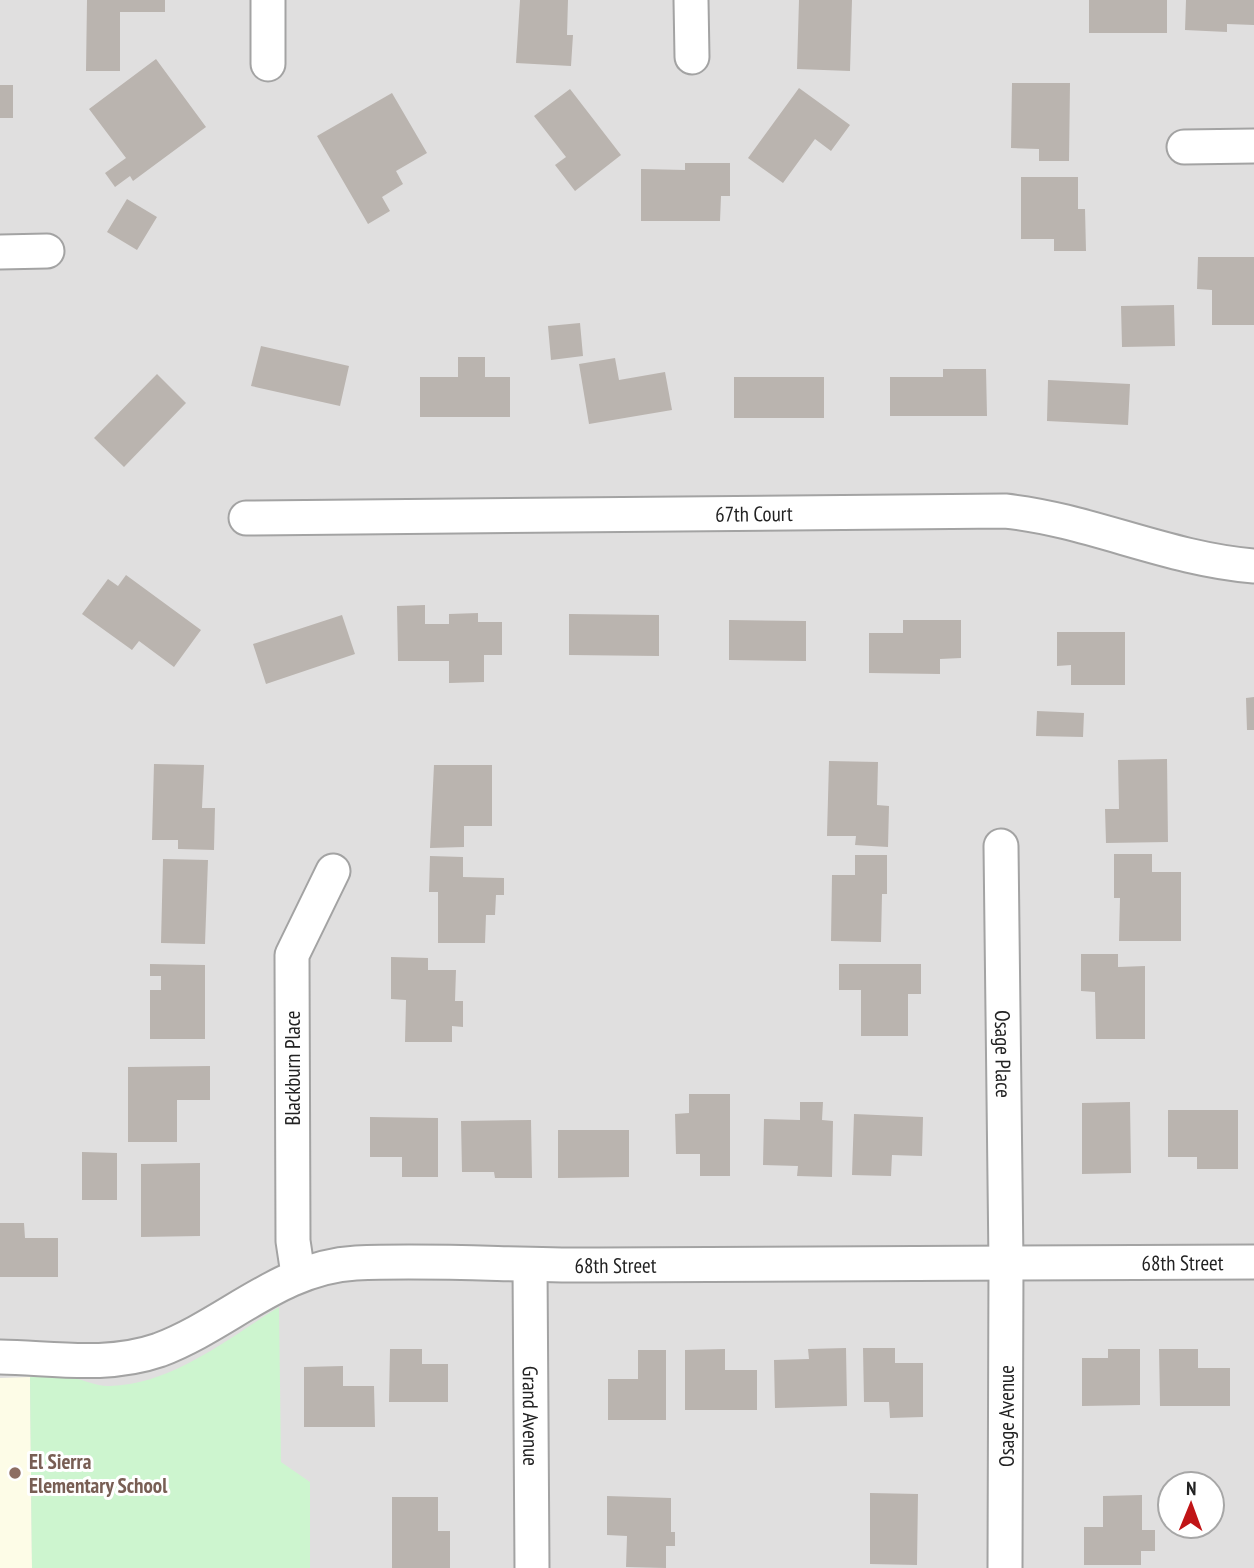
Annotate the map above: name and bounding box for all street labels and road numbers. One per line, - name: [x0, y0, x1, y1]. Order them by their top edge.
- street label: 67th Court: [715, 499, 793, 527]
- street label: Blackburn Place: [279, 1010, 306, 1126]
- street label: Osage Place: [989, 1010, 1018, 1098]
- street label: 68th Street: [1142, 1249, 1224, 1276]
- street label: 68th Street: [575, 1251, 657, 1279]
- street label: Osage Avenue: [993, 1365, 1020, 1467]
- street label: Grand Avenue: [517, 1366, 545, 1466]

